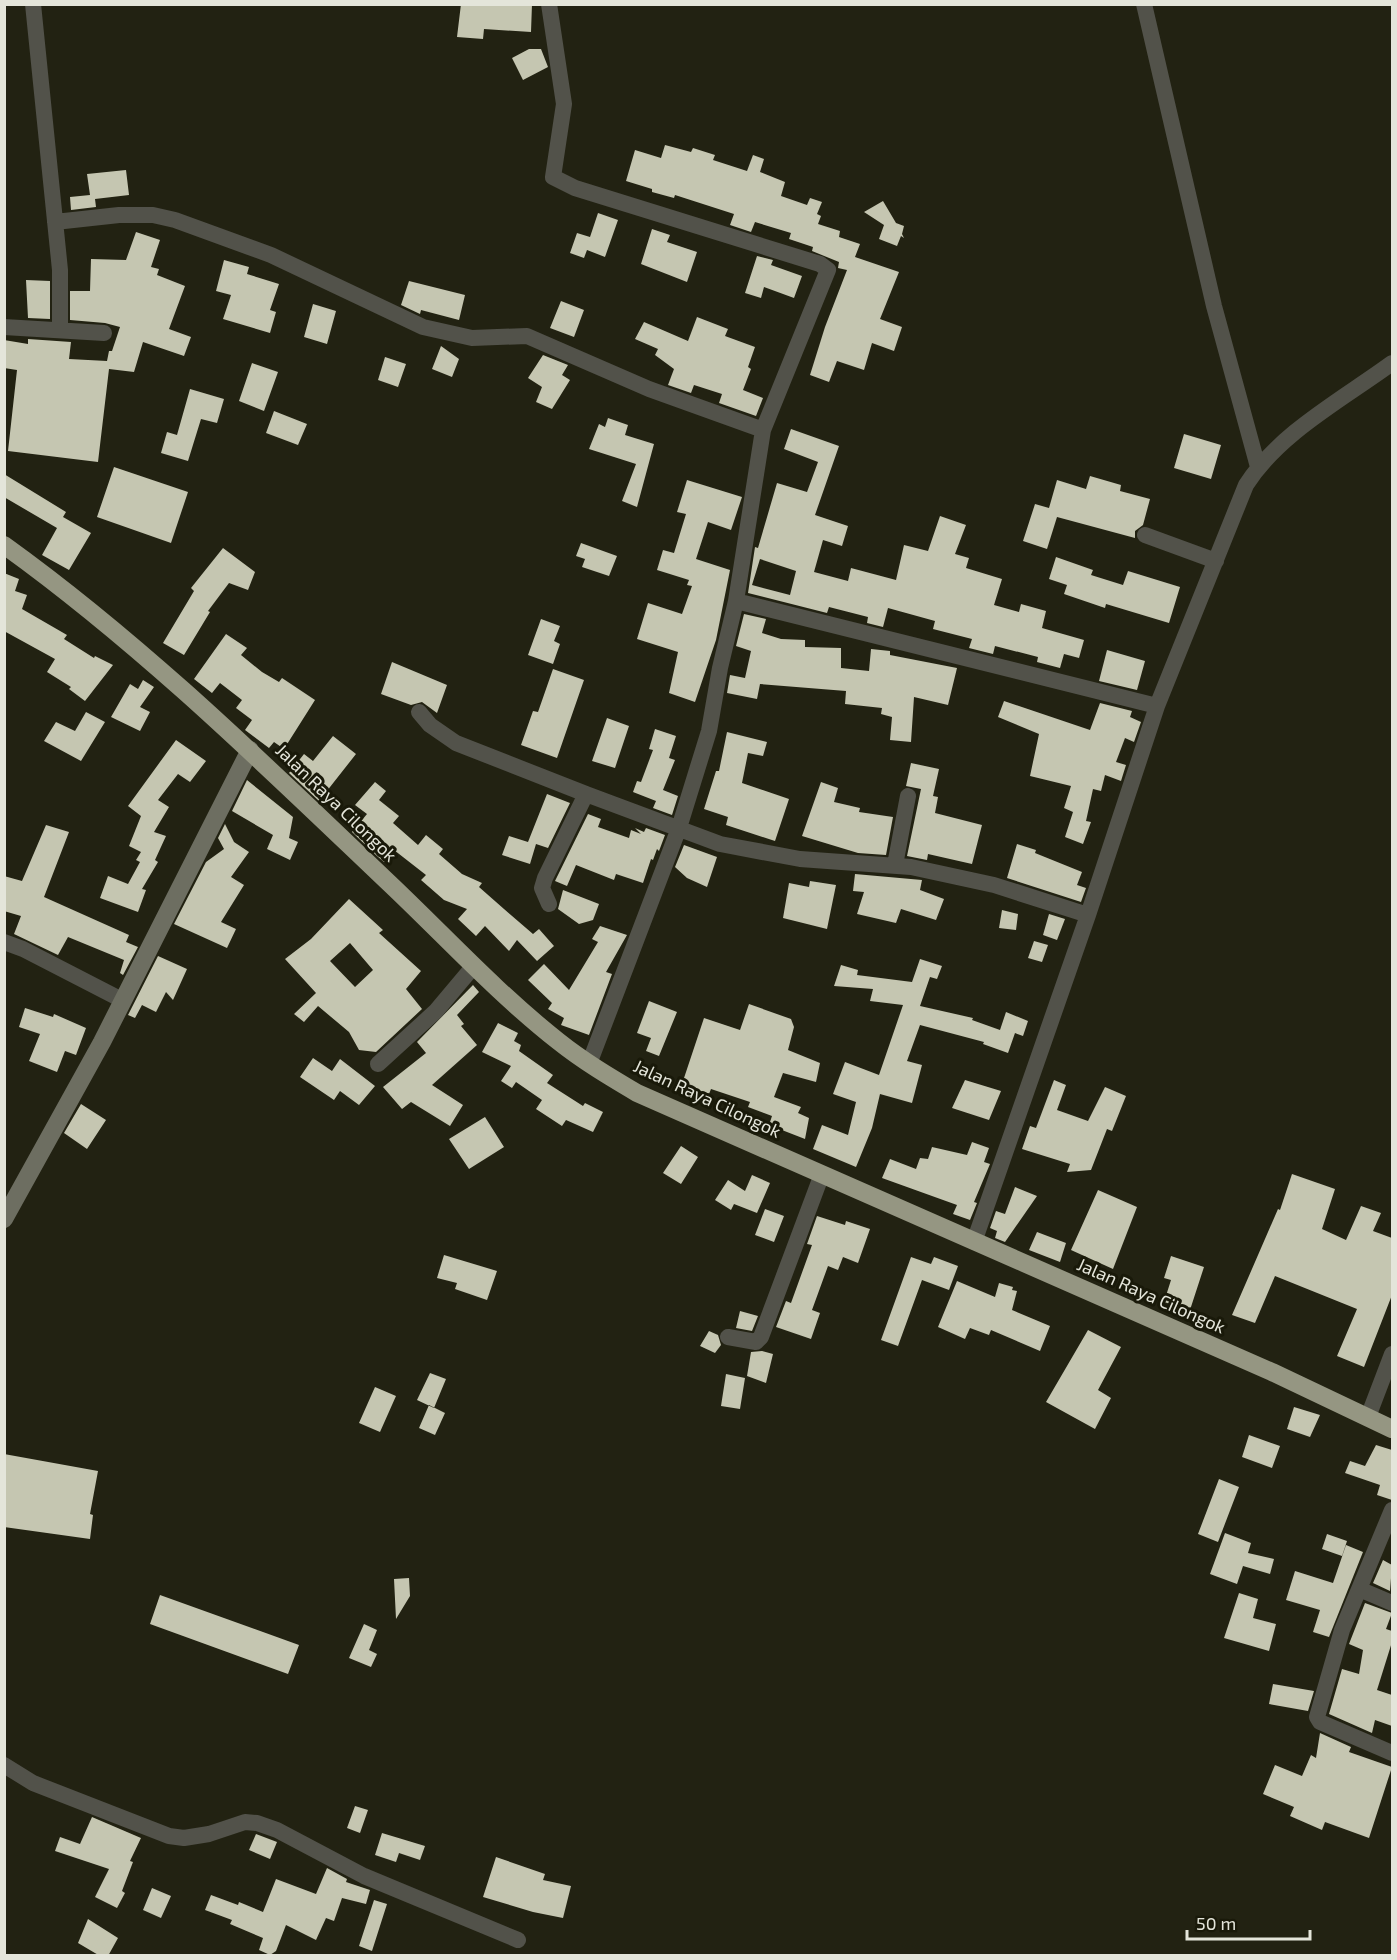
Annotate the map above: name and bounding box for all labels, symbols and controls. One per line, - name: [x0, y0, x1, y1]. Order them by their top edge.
- street label: Jalan Raya Cilongok: [271, 739, 402, 866]
- street label: Jalan Raya Cilongok: [630, 1054, 785, 1142]
- street label: Jalan Raya Cilongok: [1074, 1252, 1229, 1338]
- scale bar: [1187, 1903, 1310, 1941]
- text: 50 m: [1196, 1912, 1236, 1934]

